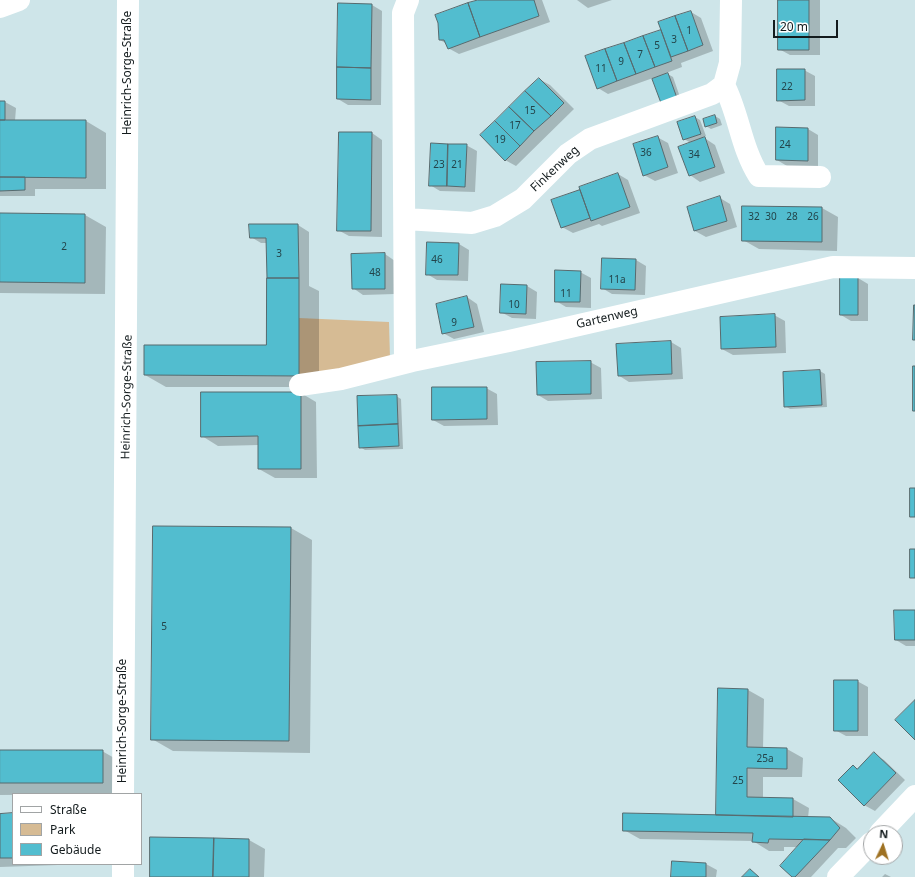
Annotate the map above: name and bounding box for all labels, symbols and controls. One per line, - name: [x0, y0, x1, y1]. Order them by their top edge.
- street label: Heinrich-Sorge-Straße: [121, 11, 135, 135]
- scale bar: [775, 12, 840, 38]
- text: 20 m: [780, 18, 808, 35]
- house number: 1: [686, 25, 692, 37]
- house number: 3: [671, 34, 677, 46]
- house number: 5: [654, 40, 660, 52]
- house number: 7: [637, 49, 643, 61]
- house number: 9: [618, 56, 624, 68]
- house number: 11: [595, 63, 607, 75]
- house number: 22: [781, 81, 793, 93]
- house number: 15: [524, 105, 536, 117]
- house number: 17: [509, 120, 521, 132]
- house number: 19: [494, 134, 506, 146]
- house number: 24: [779, 139, 791, 151]
- street label: Finkenweg: [528, 143, 582, 195]
- house number: 36: [640, 147, 652, 159]
- house number: 34: [688, 149, 700, 161]
- house number: 23: [433, 159, 445, 171]
- house number: 21: [451, 159, 463, 171]
- house number: 32: [748, 211, 760, 223]
- house number: 30: [765, 211, 777, 223]
- house number: 28: [786, 211, 798, 223]
- house number: 26: [807, 211, 819, 223]
- house number: 2: [61, 241, 67, 253]
- house number: 3: [276, 248, 282, 260]
- house number: 46: [431, 254, 443, 266]
- house number: 48: [369, 267, 381, 279]
- house number: 11a: [608, 274, 626, 286]
- house number: 11: [560, 288, 572, 300]
- house number: 10: [508, 299, 520, 311]
- street label: Gartenweg: [575, 304, 639, 332]
- house number: 9: [451, 317, 457, 329]
- street label: Heinrich-Sorge-Straße: [119, 335, 135, 459]
- house number: 5: [161, 621, 167, 633]
- street label: Heinrich-Sorge-Straße: [116, 659, 130, 783]
- house number: 25a: [756, 753, 774, 765]
- house number: 25: [732, 775, 744, 787]
- legend: [12, 793, 142, 865]
- text: Straße: [50, 801, 87, 818]
- text: Park: [50, 821, 75, 838]
- north arrow: [863, 825, 903, 865]
- text: N: [879, 826, 889, 841]
- text: Gebäude: [50, 841, 101, 858]

